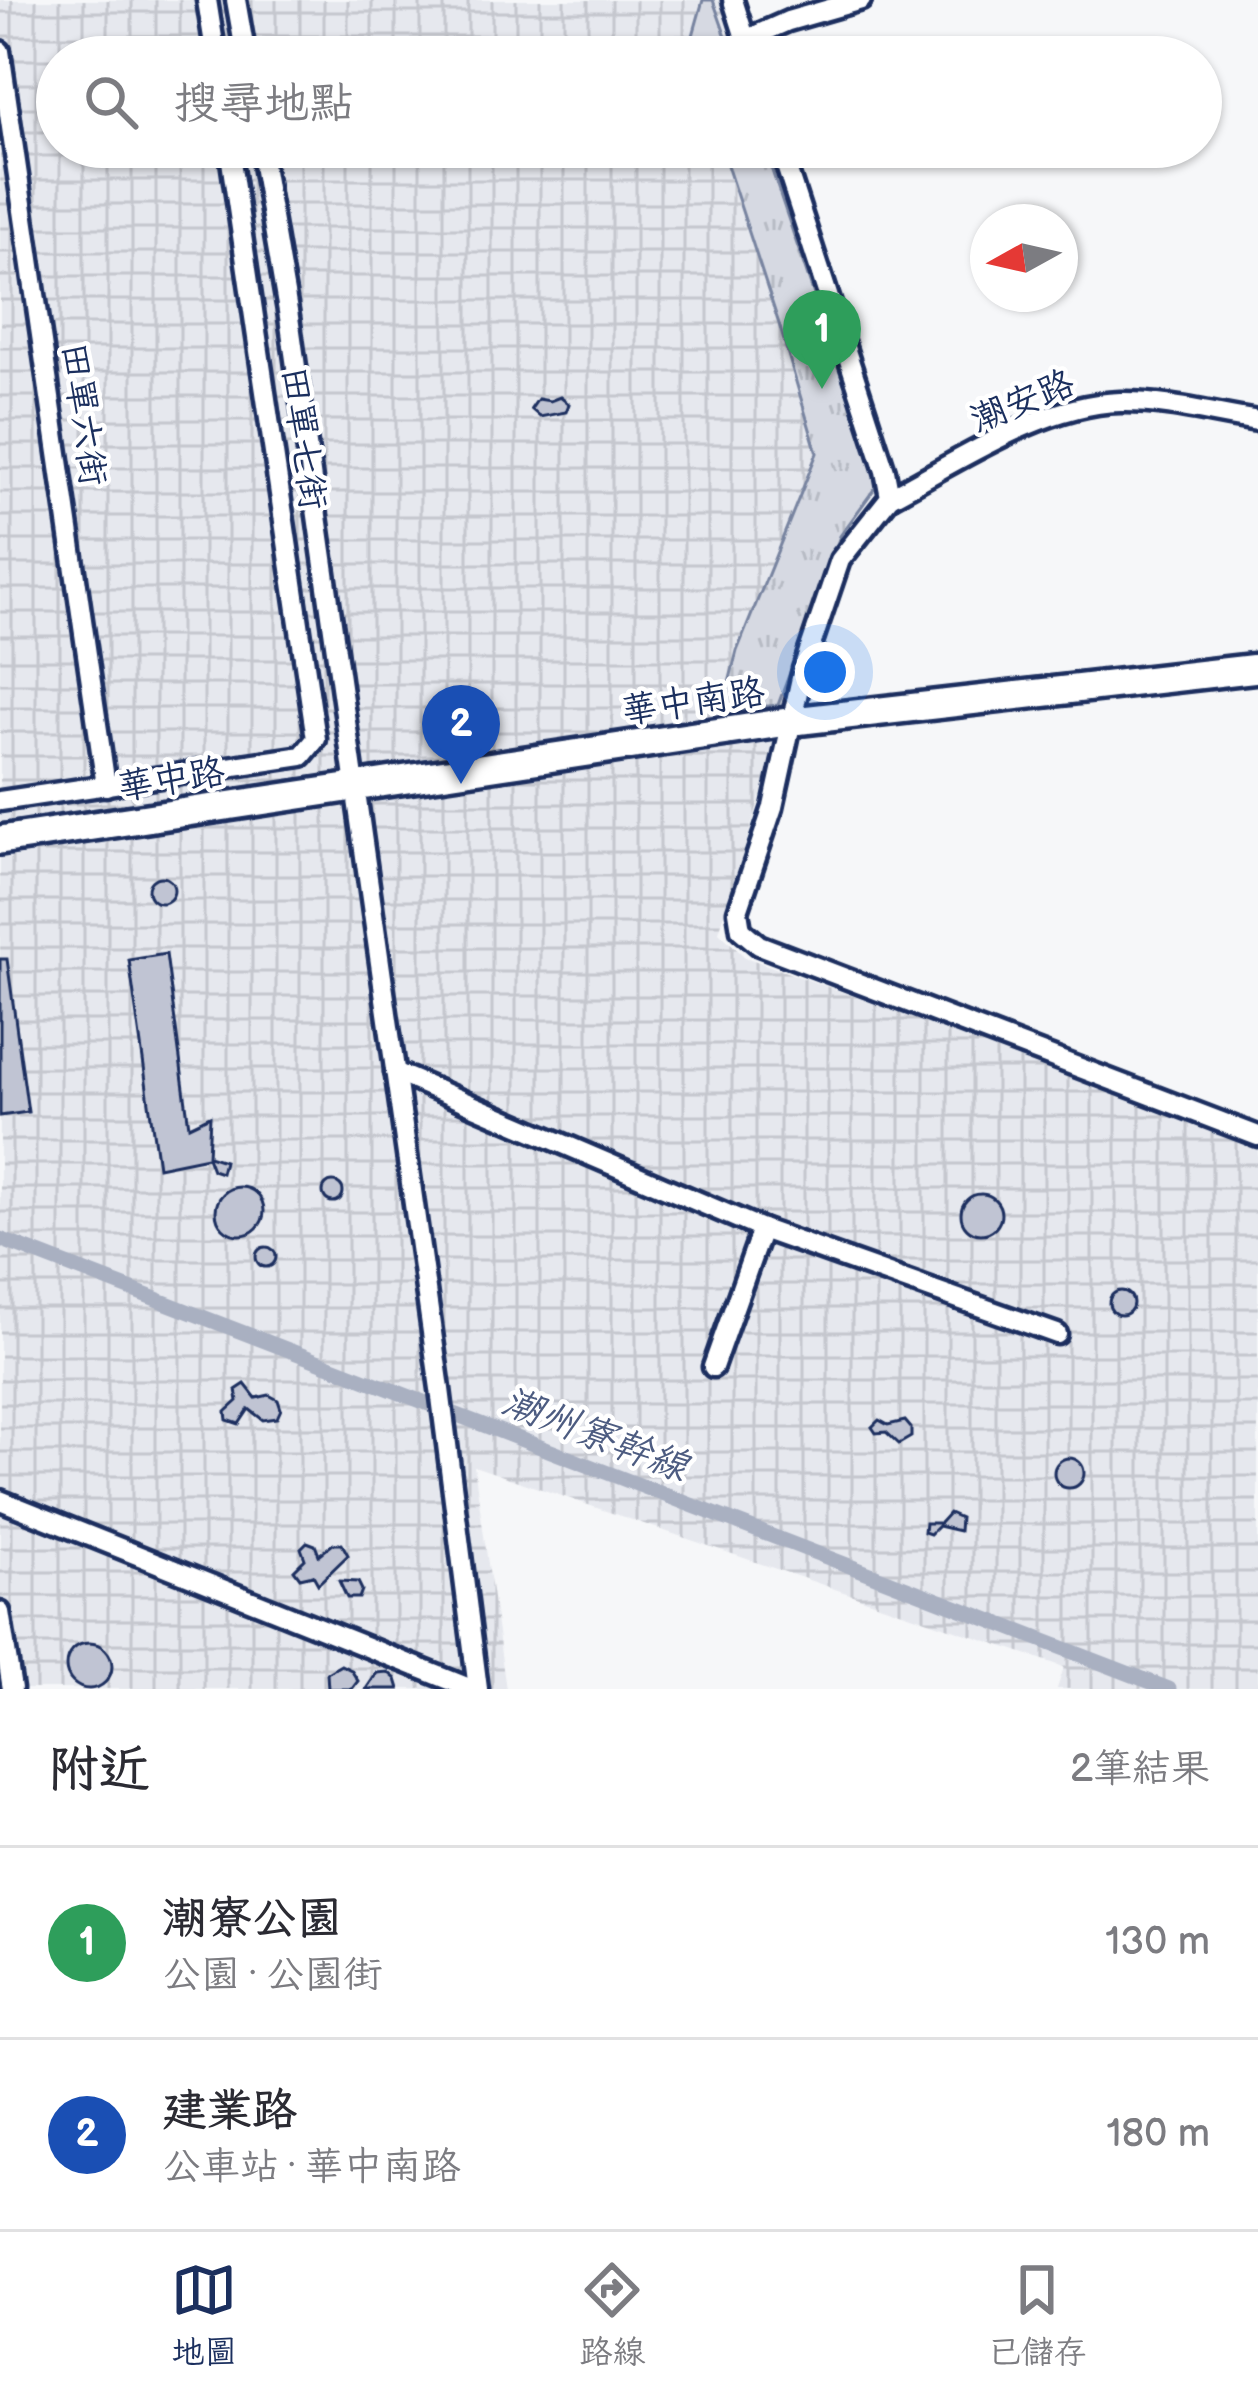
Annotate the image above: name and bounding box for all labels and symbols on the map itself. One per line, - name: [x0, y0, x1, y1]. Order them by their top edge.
- north arrow: [970, 204, 1078, 312]
- pin: 1: [783, 290, 861, 389]
- street label: 田單六街: [51, 340, 114, 489]
- street label: 潮安路: [965, 362, 1081, 442]
- street label: 田單七街: [271, 364, 334, 513]
- your location: [795, 642, 855, 702]
- street label: 華中南路: [619, 671, 768, 734]
- pin: 2: [422, 685, 500, 784]
- street label: 華中路: [115, 751, 228, 810]
- water label: 潮州寮幹線: [496, 1378, 696, 1493]

